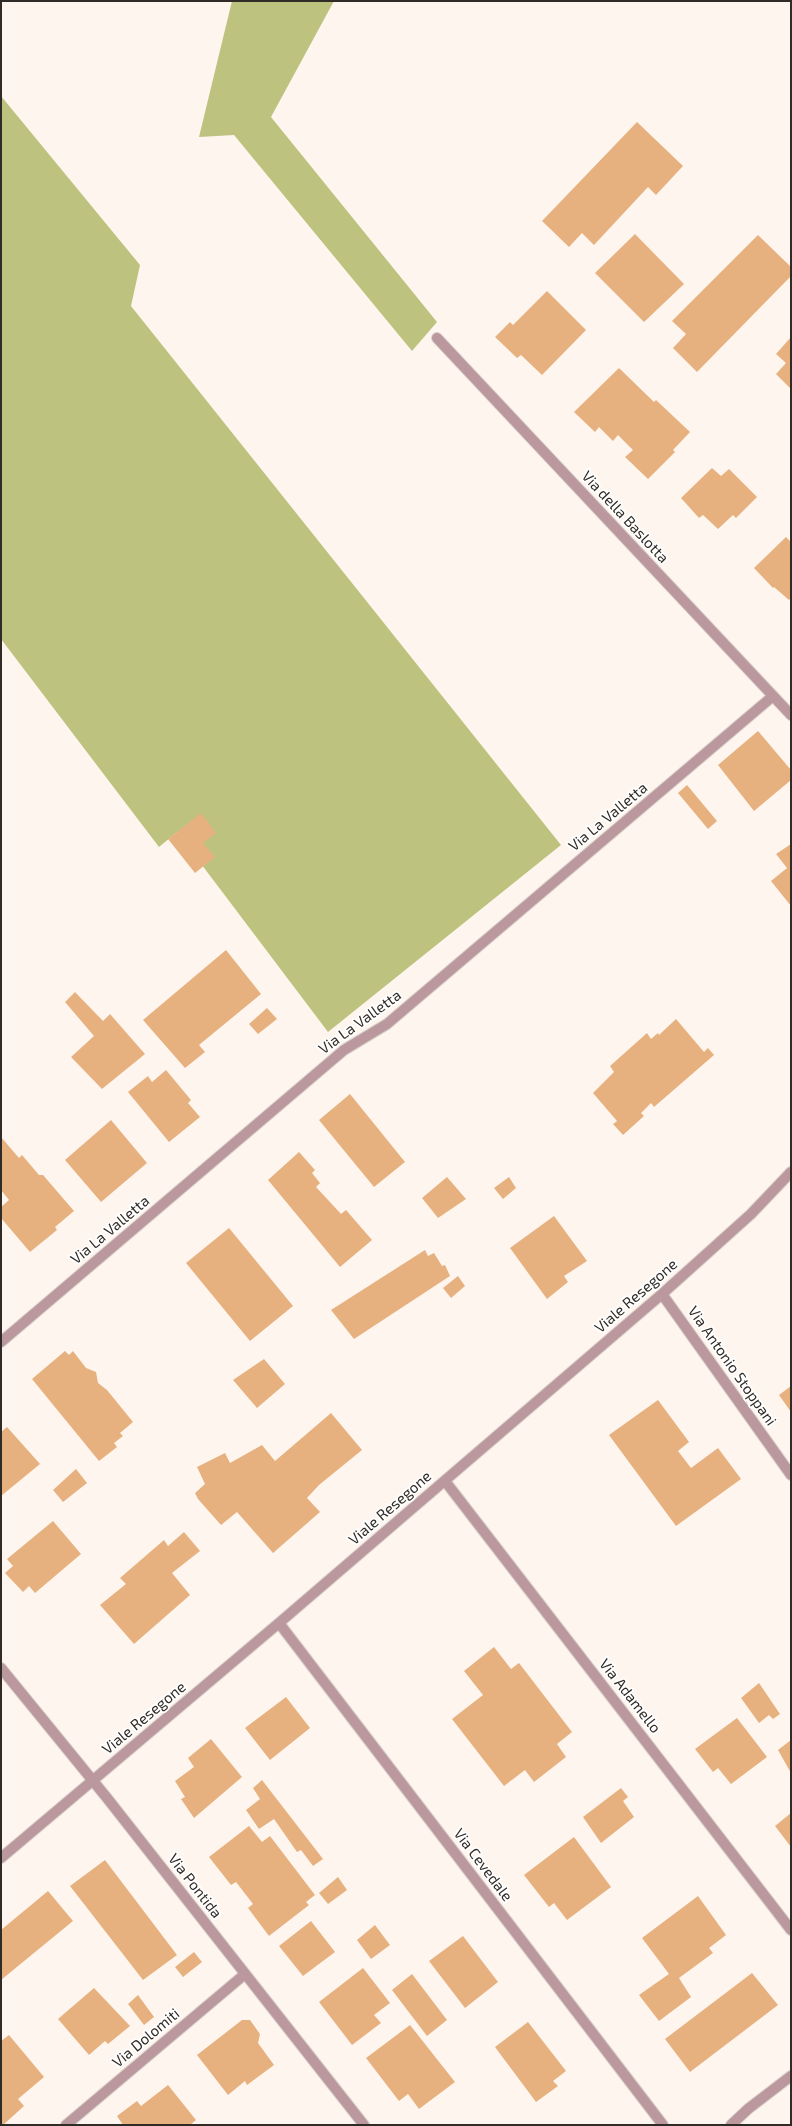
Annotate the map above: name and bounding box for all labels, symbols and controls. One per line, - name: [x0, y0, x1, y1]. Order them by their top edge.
- street label: Via della Baslotta: [578, 467, 672, 567]
- street label: Via La Valletta: [565, 779, 651, 855]
- street label: Via La Valletta: [315, 986, 405, 1058]
- street label: Via La Valletta: [67, 1192, 153, 1268]
- street label: Viale Resegone: [591, 1255, 681, 1337]
- street label: Via Antonio Stoppani: [684, 1303, 780, 1429]
- street label: Viale Resegone: [345, 1467, 435, 1549]
- street label: Via Adamello: [595, 1655, 665, 1737]
- street label: Viale Resegone: [99, 1678, 189, 1758]
- street label: Via Cevedale: [450, 1825, 516, 1905]
- street label: Via Pontida: [164, 1850, 226, 1922]
- street label: Via Dolomiti: [109, 2005, 183, 2071]

